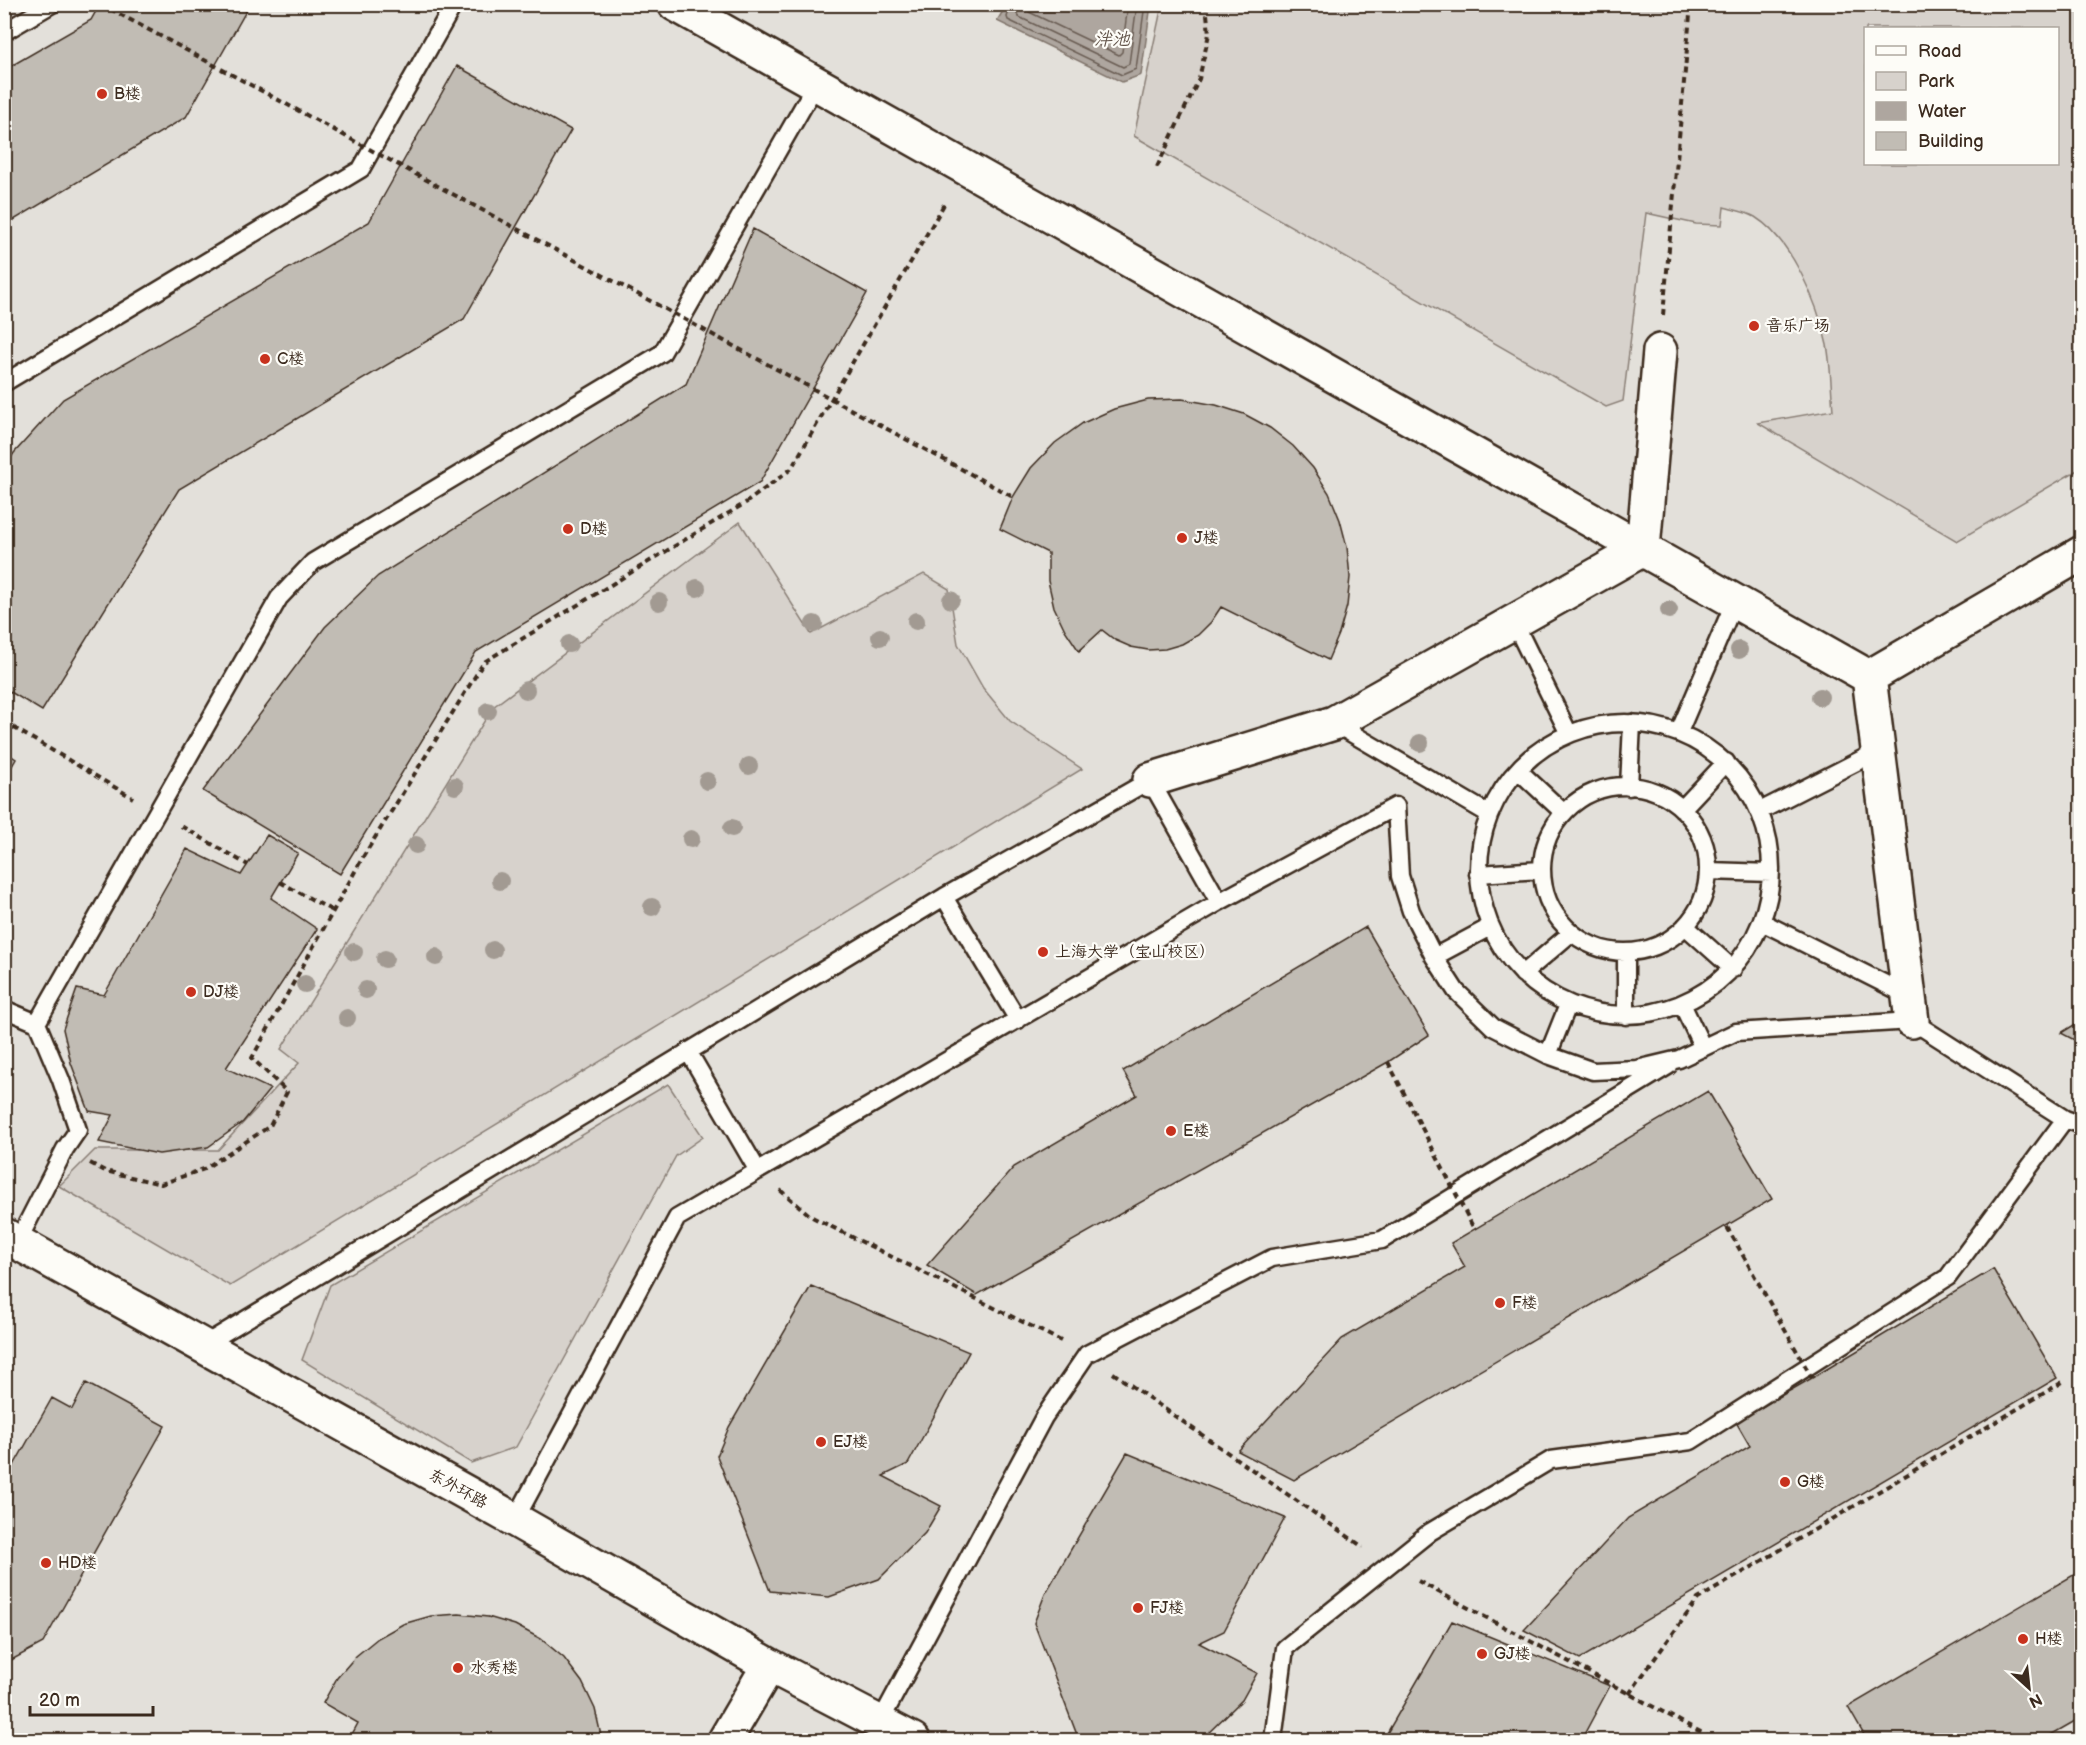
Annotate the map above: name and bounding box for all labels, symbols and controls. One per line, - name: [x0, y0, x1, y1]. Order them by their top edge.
- legend: [1864, 27, 2059, 165]
- water label: 泮池: [1094, 29, 1131, 50]
- text: Road: [1918, 41, 1962, 62]
- text: Park: [1918, 71, 1954, 92]
- place label: B楼: [114, 85, 141, 104]
- marker: B楼: [95, 87, 109, 101]
- text: Water: [1918, 101, 1966, 122]
- text: Building: [1918, 131, 1984, 152]
- place label: 音乐广场: [1766, 317, 1830, 336]
- marker: 音乐广场: [1747, 319, 1761, 333]
- place label: C楼: [277, 350, 304, 369]
- marker: C楼: [258, 352, 272, 366]
- place label: D楼: [580, 520, 608, 539]
- marker: D楼: [561, 522, 575, 536]
- place label: J楼: [1194, 529, 1219, 548]
- marker: J楼: [1175, 531, 1189, 545]
- place label: 上海大学（宝山校区）: [1055, 943, 1215, 962]
- marker: 上海大学（宝山校区）: [1036, 945, 1050, 959]
- place label: DJ楼: [203, 983, 239, 1002]
- marker: DJ楼: [184, 985, 198, 999]
- place label: E楼: [1183, 1122, 1210, 1141]
- marker: E楼: [1164, 1124, 1178, 1138]
- place label: F楼: [1512, 1294, 1538, 1313]
- marker: F楼: [1493, 1296, 1507, 1310]
- place label: EJ楼: [833, 1433, 868, 1452]
- marker: EJ楼: [814, 1435, 828, 1449]
- street label: 东外环路: [425, 1465, 491, 1513]
- place label: G楼: [1797, 1473, 1825, 1492]
- marker: G楼: [1778, 1475, 1792, 1489]
- place label: HD楼: [58, 1554, 97, 1573]
- marker: HD楼: [39, 1556, 53, 1570]
- place label: FJ楼: [1150, 1599, 1184, 1618]
- marker: FJ楼: [1131, 1601, 1145, 1615]
- place label: H楼: [2035, 1630, 2063, 1649]
- marker: H楼: [2016, 1632, 2030, 1646]
- place label: GJ楼: [1494, 1645, 1531, 1664]
- marker: GJ楼: [1475, 1647, 1489, 1661]
- north arrow: [1999, 1658, 2059, 1718]
- place label: 水秀楼: [470, 1659, 518, 1678]
- marker: 水秀楼: [451, 1661, 465, 1675]
- scale bar: [30, 1679, 153, 1717]
- text: N: [2025, 1689, 2045, 1711]
- text: 20 m: [39, 1690, 80, 1711]

